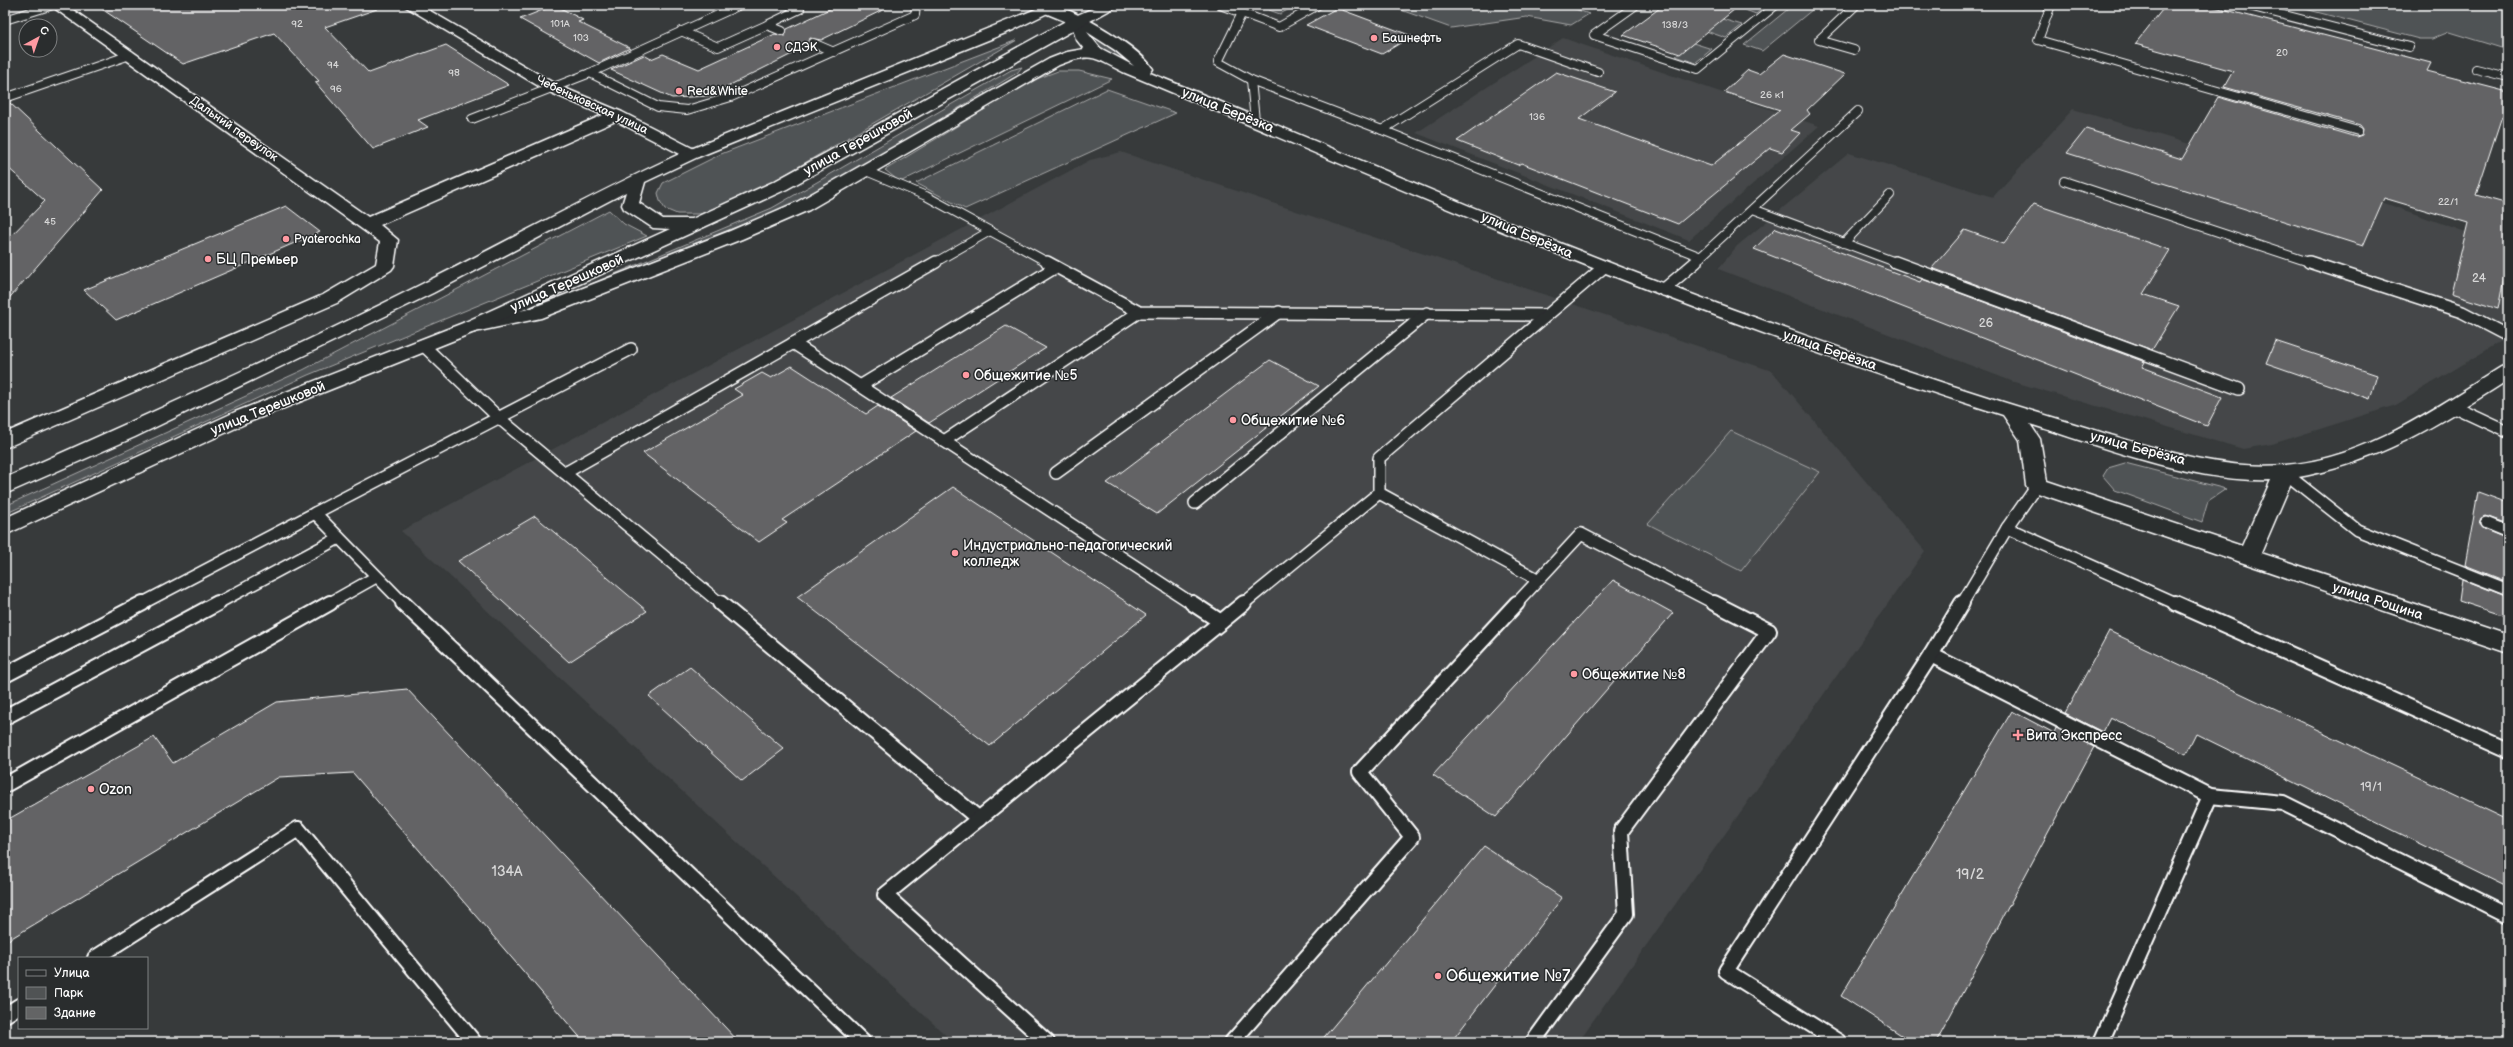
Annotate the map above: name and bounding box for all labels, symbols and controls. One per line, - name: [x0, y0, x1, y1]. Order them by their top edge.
- north arrow: [18, 18, 58, 58]
- house number: 92: [291, 18, 303, 30]
- house number: 101А: [550, 18, 571, 30]
- house number: 138/3: [1662, 19, 1688, 31]
- text: С: [37, 23, 51, 38]
- place label: Башнефть: [1382, 31, 1442, 46]
- house number: 103: [573, 32, 589, 44]
- marker: Башнефть: [1369, 33, 1379, 43]
- place label: СДЭК: [785, 40, 818, 55]
- marker: СДЭК: [772, 42, 782, 52]
- house number: 20: [2276, 47, 2288, 59]
- house number: 94: [327, 59, 339, 71]
- house number: 98: [448, 67, 460, 79]
- street label: Чебеньковская улица: [534, 72, 650, 138]
- house number: 96: [330, 83, 342, 95]
- place label: Red&White: [687, 84, 748, 99]
- street label: улица Берёзка: [1179, 84, 1277, 136]
- marker: Red&White: [674, 86, 684, 96]
- house number: 26 к1: [1760, 89, 1784, 101]
- street label: Дальний переулок: [187, 93, 281, 165]
- street label: улица Терешковой: [800, 105, 916, 179]
- house number: 136: [1529, 111, 1545, 123]
- house number: 22/1: [2438, 196, 2458, 208]
- street label: улица Берёзка: [1479, 208, 1576, 262]
- house number: 45: [44, 216, 56, 228]
- place label: Pyaterochka: [294, 232, 361, 247]
- marker: Pyaterochka: [281, 234, 291, 244]
- street label: улица Терешковой: [508, 250, 626, 316]
- place label: БЦ Премьер: [216, 251, 298, 268]
- marker: БЦ Премьер: [203, 254, 213, 264]
- house number: 24: [2472, 271, 2487, 286]
- house number: 26: [1979, 316, 1993, 331]
- street label: улица Берёзка: [1781, 326, 1880, 374]
- place label: Общежитие №5: [974, 367, 1078, 384]
- marker: Общежитие №5: [961, 370, 971, 380]
- street label: улица Терешковой: [208, 377, 328, 439]
- place label: Общежитие №6: [1241, 412, 1346, 429]
- marker: Общежитие №6: [1228, 415, 1238, 425]
- street label: улица Берёзка: [2089, 427, 2188, 469]
- place label: Индустриально-педагогический колледж: [963, 537, 1172, 570]
- marker: Индустриально-педагогический колледж: [950, 548, 960, 558]
- street label: улица Рощина: [2331, 578, 2426, 624]
- place label: Общежитие №8: [1582, 666, 1686, 683]
- marker: Общежитие №8: [1569, 669, 1579, 679]
- place label: Вита Экспресс: [2026, 727, 2122, 744]
- marker: Вита Экспресс: [2013, 730, 2023, 740]
- house number: 19/1: [2360, 780, 2382, 795]
- place label: Ozon: [99, 781, 132, 798]
- marker: Ozon: [86, 784, 96, 794]
- house number: 134А: [491, 863, 523, 880]
- house number: 19/2: [1956, 866, 1985, 883]
- legend: [18, 957, 148, 1029]
- text: Улица: [54, 966, 90, 981]
- place label: Общежитие №7: [1446, 966, 1571, 986]
- marker: Общежитие №7: [1433, 971, 1443, 981]
- text: Парк: [54, 986, 84, 1001]
- text: Здание: [54, 1006, 96, 1021]

